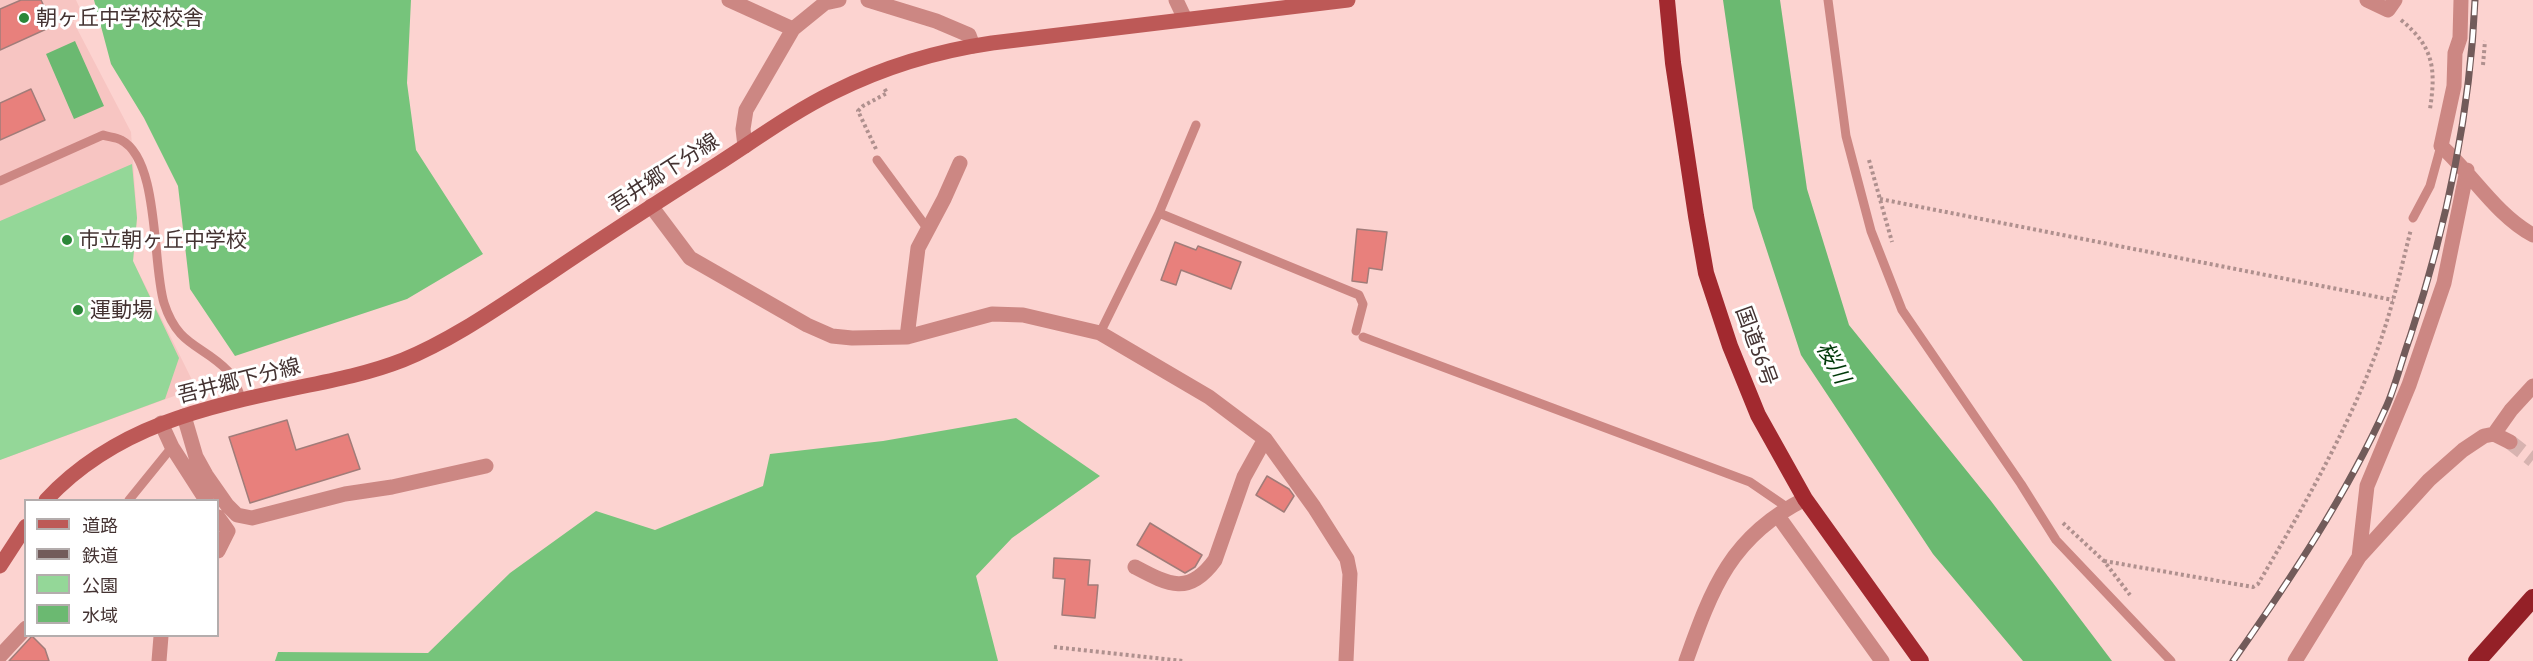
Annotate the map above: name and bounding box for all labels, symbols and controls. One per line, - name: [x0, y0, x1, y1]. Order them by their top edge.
- place label: 朝ヶ丘中学校校舎: [36, 5, 204, 31]
- marker: 朝ヶ丘中学校校舎: [17, 11, 31, 25]
- street label: 吾井郷下分線: [604, 128, 724, 218]
- place label: 市立朝ヶ丘中学校: [79, 227, 247, 253]
- marker: 市立朝ヶ丘中学校: [60, 233, 74, 247]
- place label: 運動場: [90, 297, 153, 323]
- marker: 運動場: [71, 303, 85, 317]
- street label: 国道56号: [1730, 303, 1782, 389]
- water label: 桜川: [1811, 337, 1855, 389]
- street label: 吾井郷下分線: [175, 354, 303, 408]
- legend: [24, 499, 219, 637]
- text: 道路: [82, 515, 118, 536]
- text: 鉄道: [82, 545, 118, 566]
- text: 公園: [82, 575, 118, 596]
- text: 水域: [82, 605, 118, 626]

